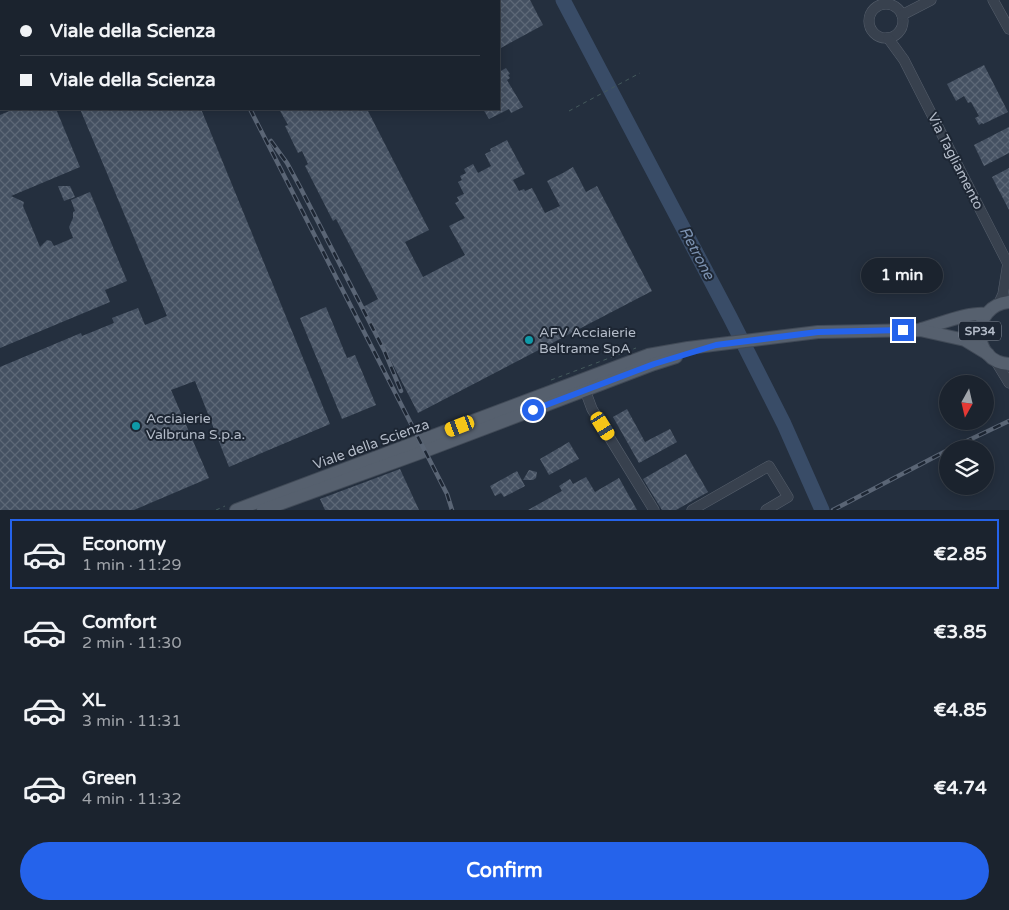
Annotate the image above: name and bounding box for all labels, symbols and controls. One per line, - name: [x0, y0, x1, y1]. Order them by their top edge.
- text: Viale della Scienza: [50, 20, 216, 42]
- text: Viale della Scienza: [50, 69, 216, 91]
- street label: Via Tagliamento: [924, 110, 987, 212]
- water label: Retrone: [676, 224, 719, 284]
- callout: 1 min: [862, 258, 944, 292]
- text: 1 min: [881, 265, 923, 285]
- route end: [892, 319, 914, 341]
- road number: SP34: [959, 322, 1001, 341]
- place label: AFV Acciaierie Beltrame SpA: [539, 324, 636, 357]
- marker: AFV Acciaierie Beltrame SpA: [523, 334, 535, 346]
- north arrow: [939, 375, 994, 430]
- map controls: [939, 375, 994, 495]
- route start: [522, 399, 544, 421]
- car: [588, 409, 617, 443]
- place label: Acciaierie Valbruna S.p.a.: [146, 410, 245, 443]
- car: [443, 414, 476, 438]
- street label: Viale della Scienza: [311, 416, 431, 473]
- marker: Acciaierie Valbruna S.p.a.: [130, 420, 142, 432]
- button: layers: [939, 440, 994, 495]
- icon: car: [22, 532, 67, 577]
- text: Economy: [82, 533, 166, 555]
- text: €2.85: [933, 543, 987, 565]
- text: 1 min · 11:29: [82, 555, 181, 575]
- icon: car: [22, 610, 67, 655]
- text: Comfort: [82, 611, 156, 633]
- text: €3.85: [933, 621, 987, 643]
- text: 2 min · 11:30: [82, 633, 181, 653]
- icon: car: [22, 688, 67, 733]
- text: XL: [82, 689, 106, 711]
- text: €4.85: [933, 699, 987, 721]
- text: 3 min · 11:31: [82, 711, 181, 731]
- icon: car: [22, 766, 67, 811]
- text: Green: [82, 767, 136, 789]
- text: €4.74: [933, 777, 987, 799]
- text: 4 min · 11:32: [82, 789, 181, 809]
- button: Confirm: [20, 842, 989, 900]

